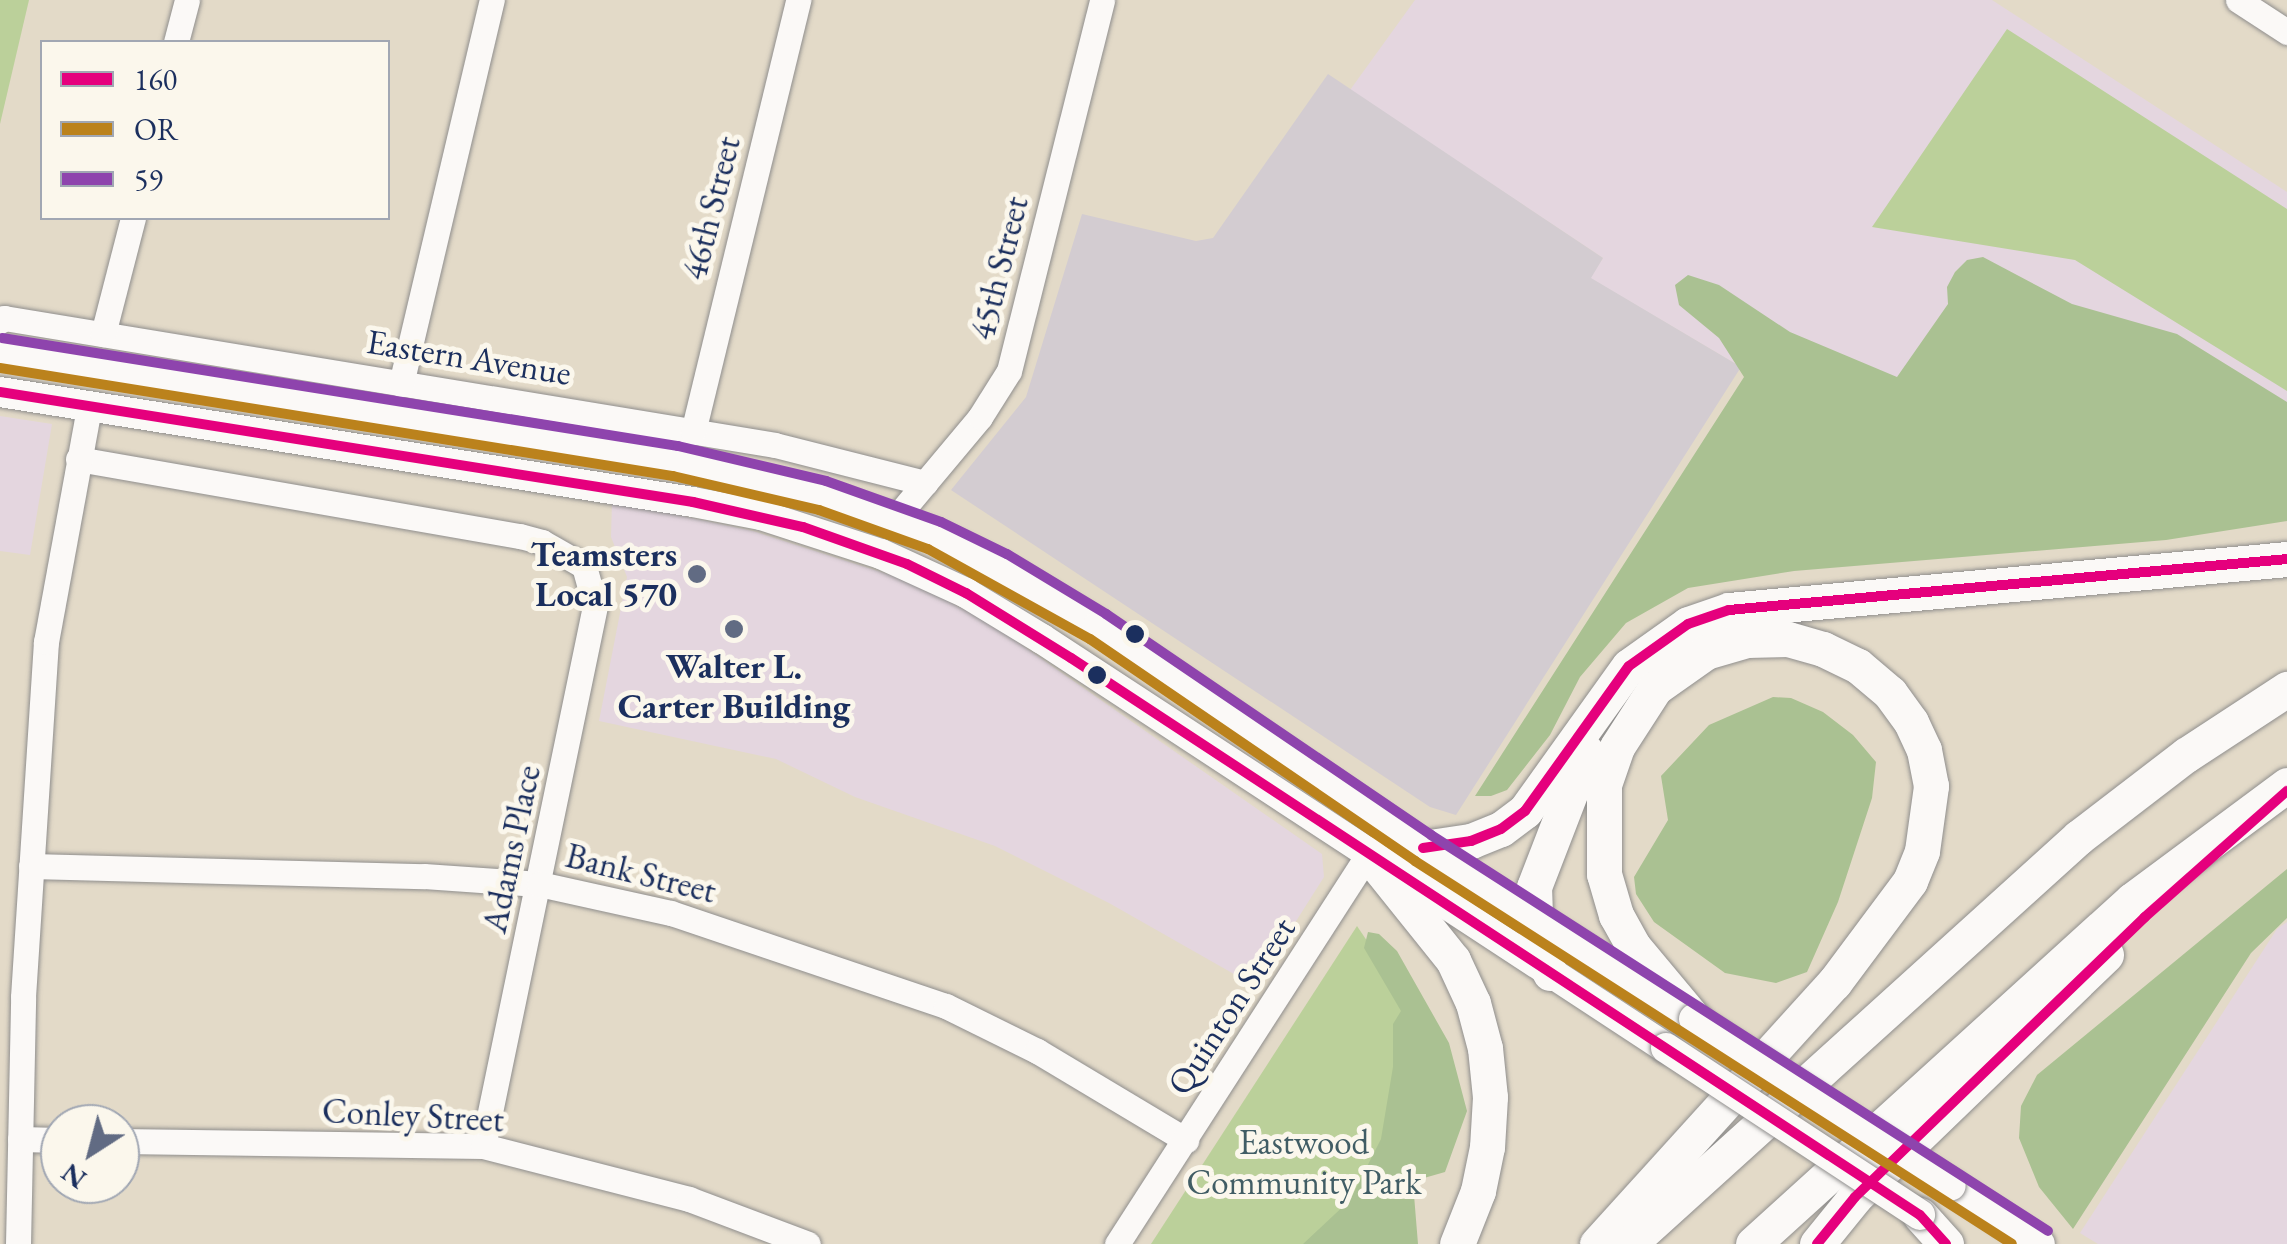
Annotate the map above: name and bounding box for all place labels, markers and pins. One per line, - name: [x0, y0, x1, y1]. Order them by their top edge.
- place label: Teamsters Local 570: [530, 533, 677, 615]
- marker: Teamsters Local 570: [686, 563, 708, 585]
- marker: Walter L. Carter Building: [723, 618, 745, 640]
- unlabelled marker: [1125, 624, 1145, 644]
- place label: Walter L. Carter Building: [618, 645, 850, 727]
- unlabelled marker: [1087, 665, 1107, 685]

